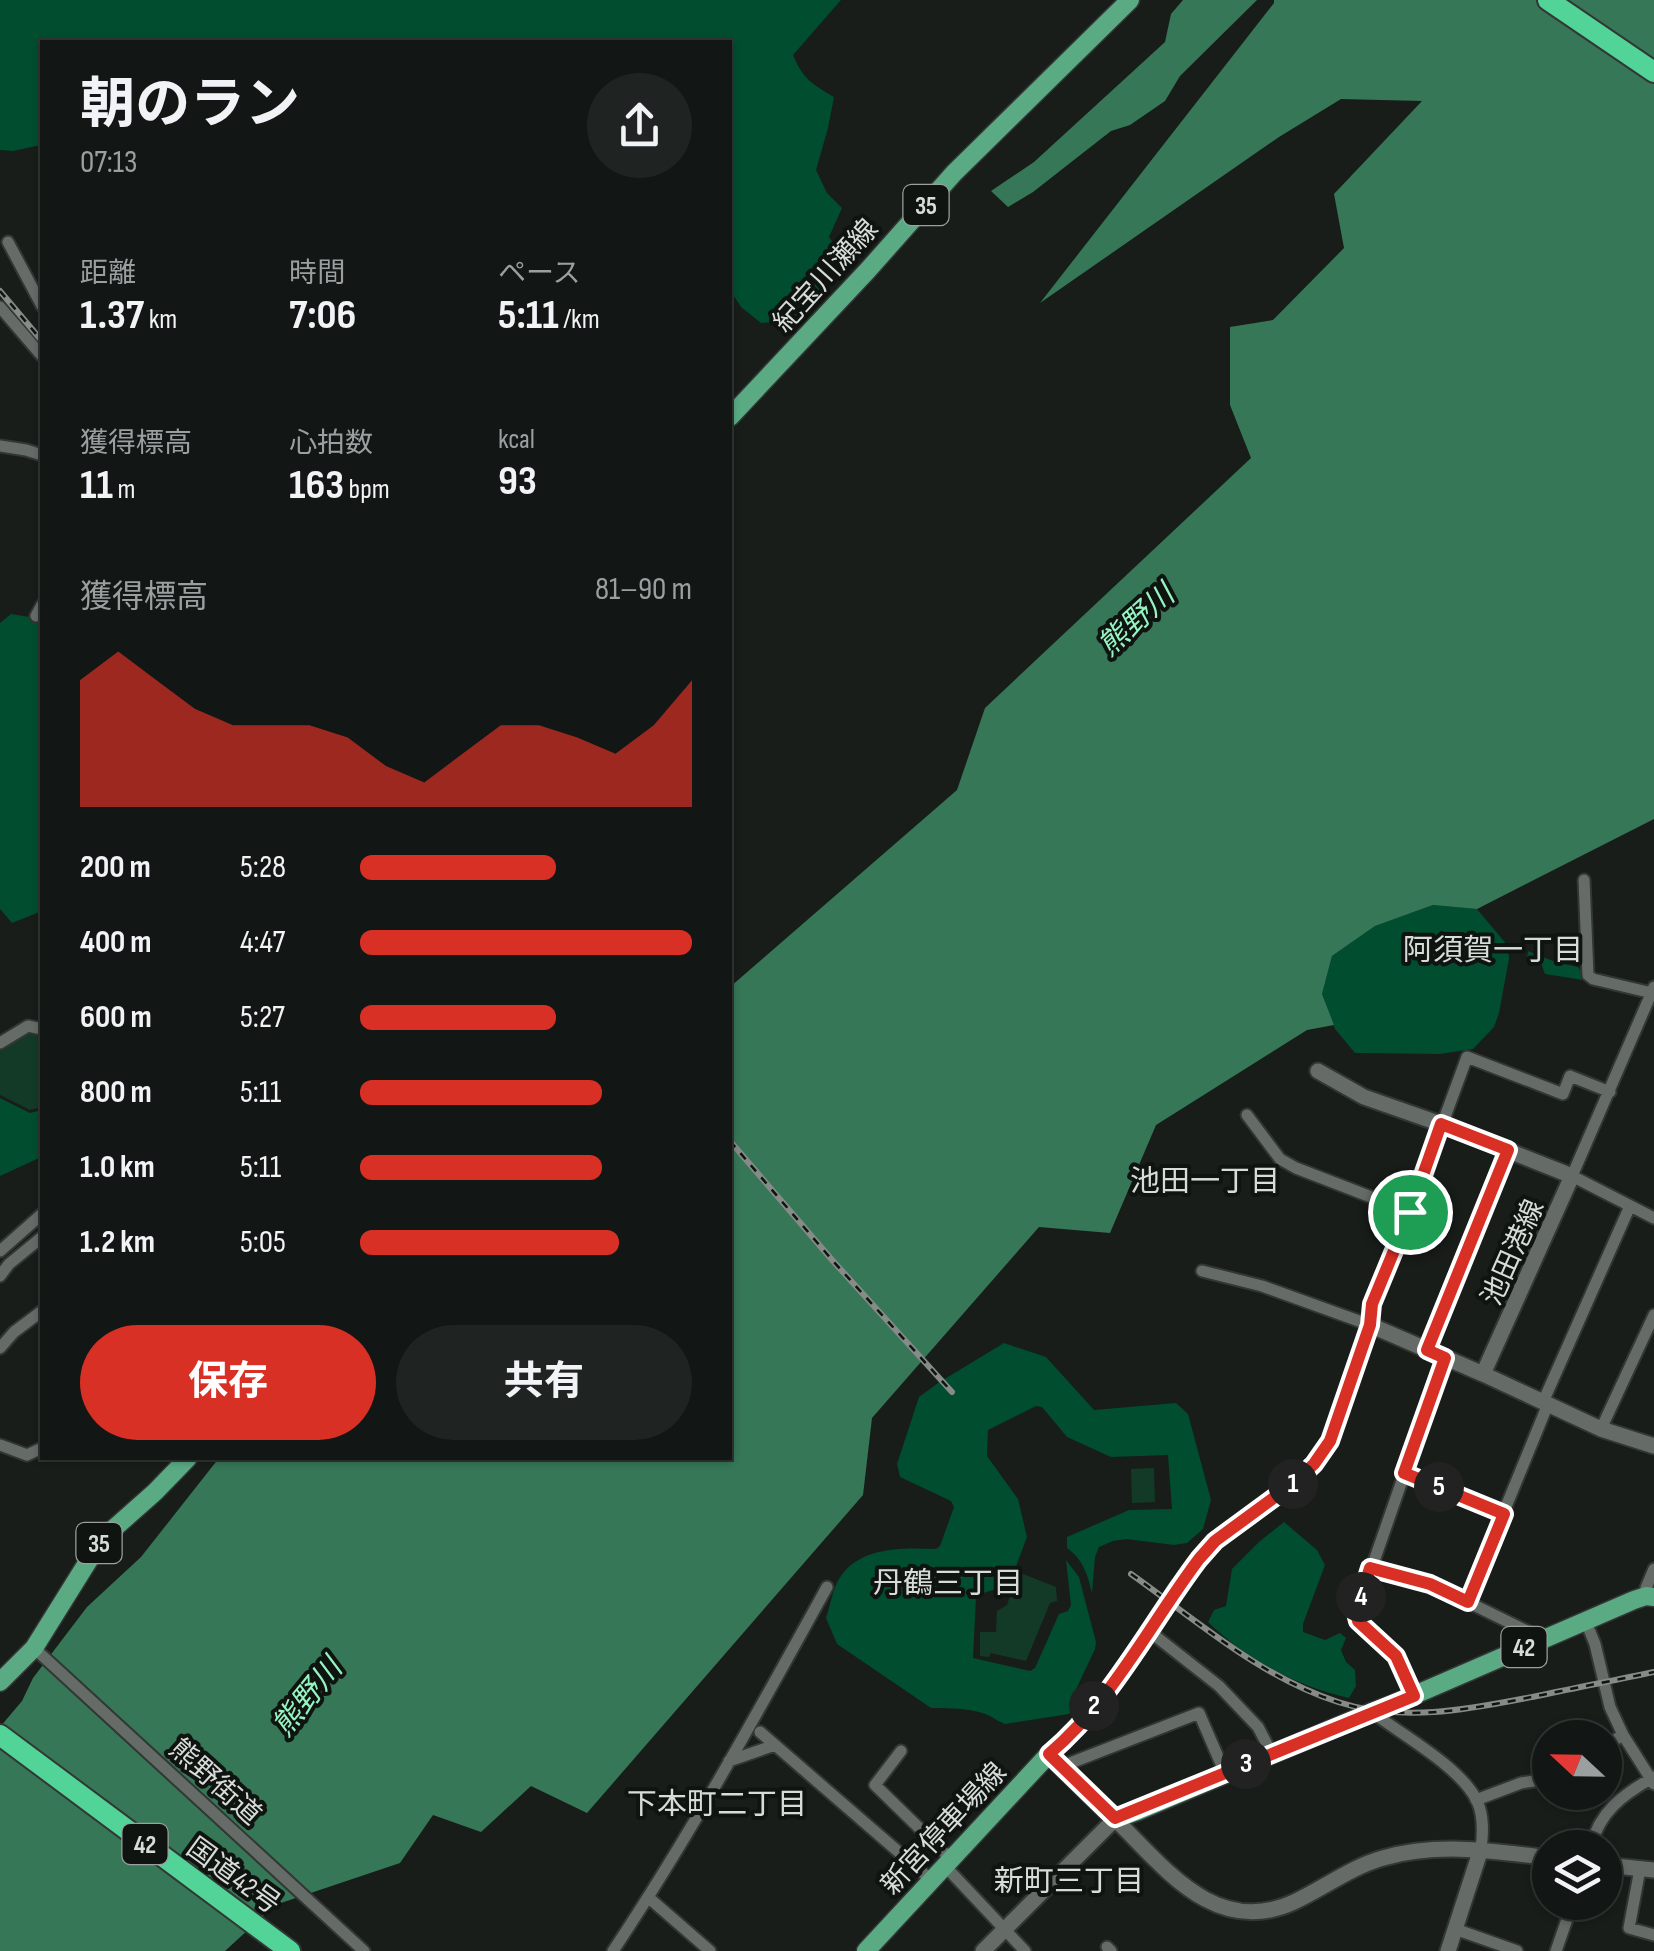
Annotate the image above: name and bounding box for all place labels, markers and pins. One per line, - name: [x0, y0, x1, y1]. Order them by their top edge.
- pin: [1368, 1170, 1453, 1255]
- pin: 1: [1268, 1459, 1318, 1509]
- pin: 5: [1414, 1462, 1464, 1512]
- pin: 4: [1336, 1572, 1386, 1622]
- pin: 2: [1069, 1681, 1119, 1731]
- pin: 3: [1221, 1739, 1271, 1789]

